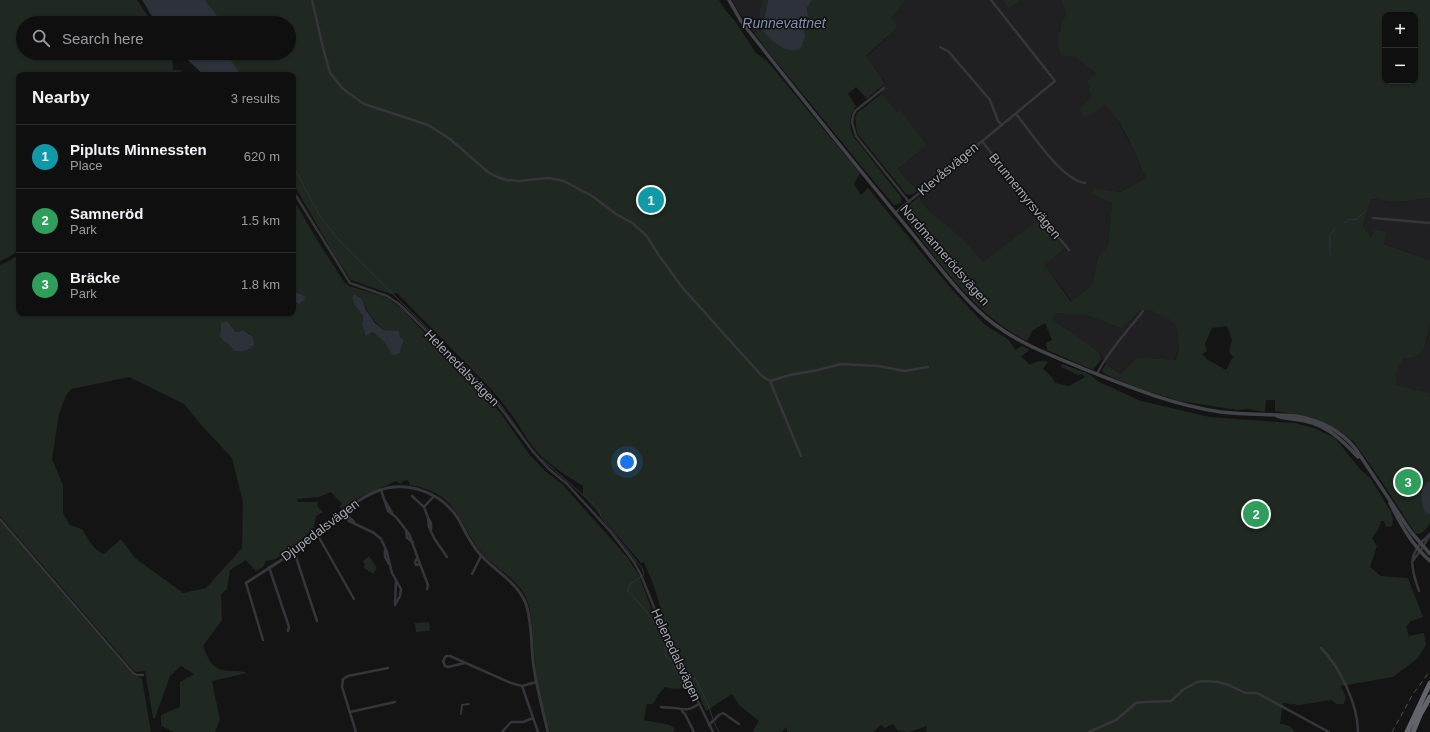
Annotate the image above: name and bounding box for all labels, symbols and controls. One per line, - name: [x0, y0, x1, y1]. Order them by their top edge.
- map controls: [1382, 12, 1418, 84]
- button: +: [1382, 12, 1418, 48]
- water label: Runnevattnet: [742, 15, 827, 31]
- search box: [16, 16, 296, 60]
- icon: search: [30, 27, 52, 49]
- text: Search here: [62, 30, 144, 47]
- button: −: [1382, 48, 1418, 84]
- text: Nearby: [32, 88, 90, 107]
- text: 3 results: [231, 91, 280, 106]
- street label: Klevåsvägen: [915, 139, 981, 199]
- text: Pipluts Minnessten: [70, 141, 207, 158]
- text: 1: [41, 149, 49, 164]
- text: 620 m: [244, 149, 280, 164]
- street label: Brunnemyrsvägen: [986, 150, 1064, 242]
- text: Place: [70, 158, 103, 173]
- pin: 1: [638, 185, 664, 215]
- street label: Nordmannerödsvägen: [897, 202, 993, 308]
- text: Samneröd: [70, 205, 143, 222]
- text: 2: [41, 213, 49, 228]
- text: 1.5 km: [241, 213, 280, 228]
- text: Park: [70, 222, 97, 237]
- text: Bräcke: [70, 269, 120, 286]
- text: 3: [41, 277, 49, 292]
- text: 1.8 km: [241, 277, 280, 292]
- text: Park: [70, 286, 97, 301]
- street label: Helenedalsvägen: [422, 327, 502, 409]
- your location: [617, 452, 637, 472]
- pin: 3: [1395, 467, 1421, 497]
- street label: Djupedalsvägen: [278, 496, 362, 564]
- pin: 2: [1243, 499, 1269, 529]
- street label: Helenedalsvägen: [648, 606, 704, 704]

